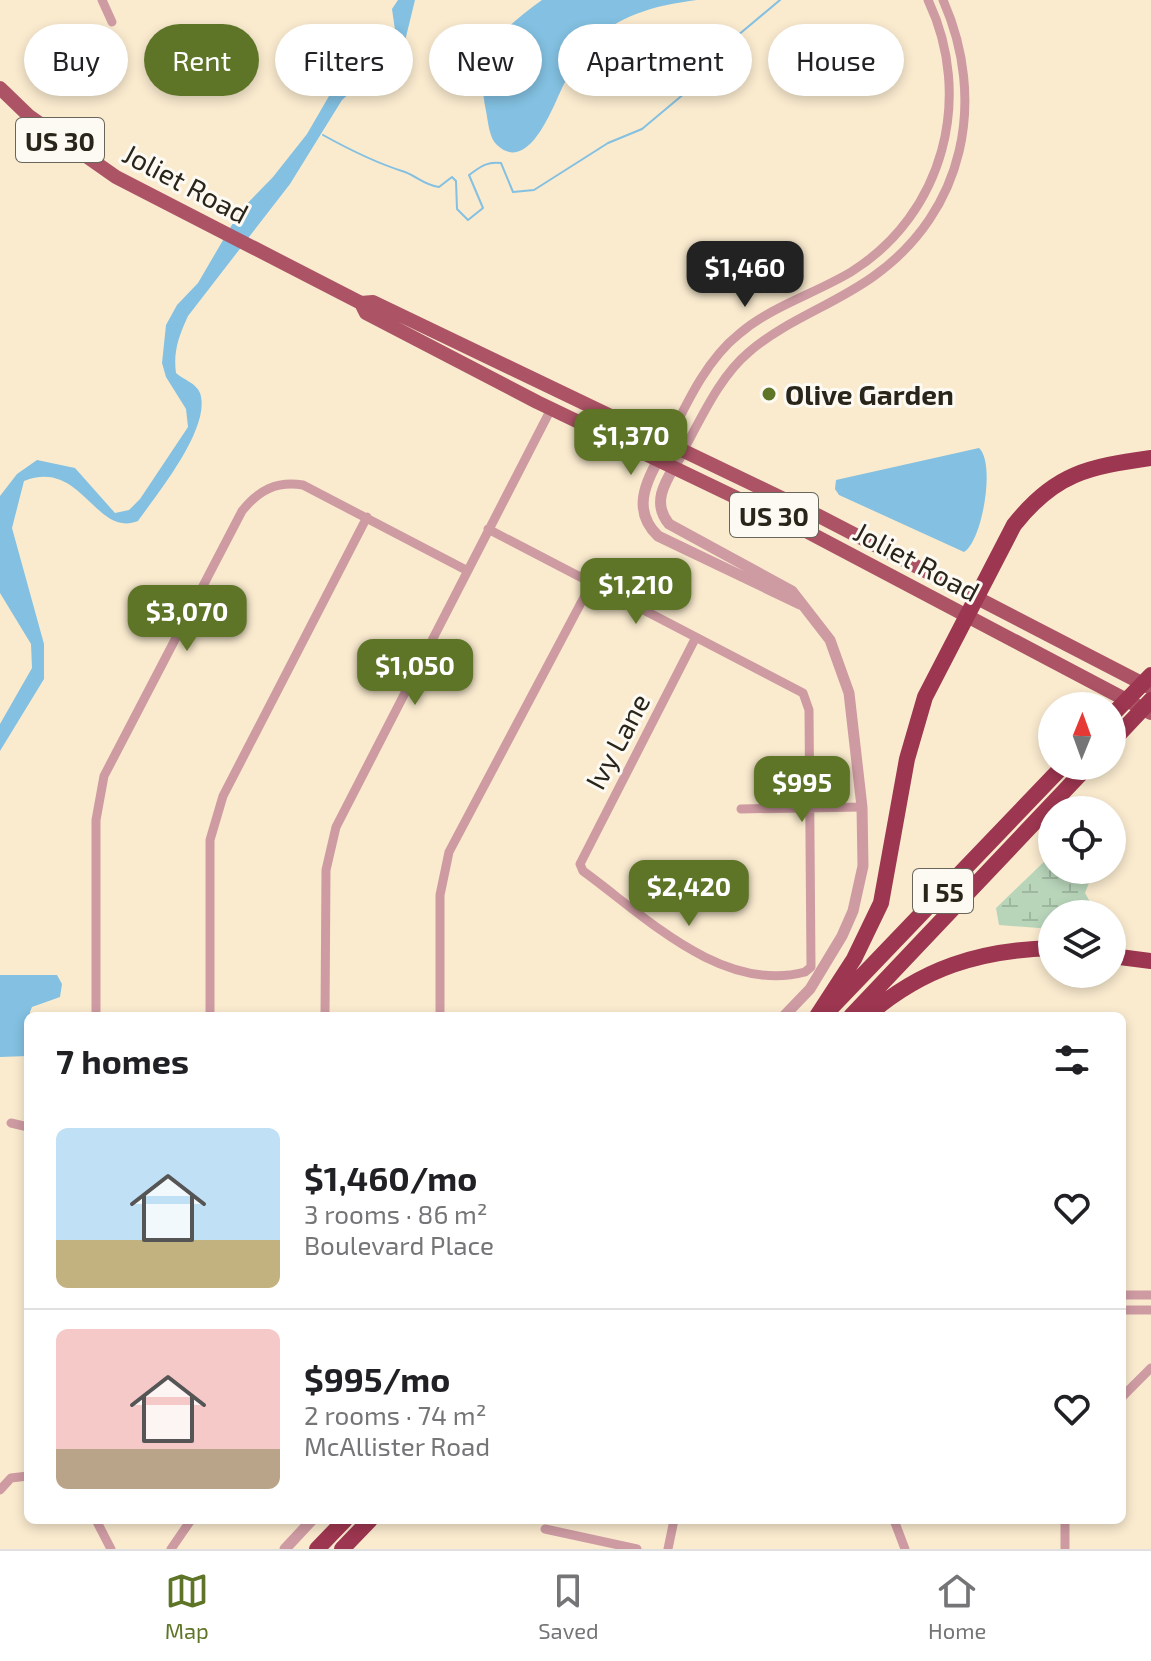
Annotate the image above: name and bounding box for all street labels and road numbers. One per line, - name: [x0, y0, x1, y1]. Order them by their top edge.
- road number: US 30: [16, 118, 104, 162]
- street label: Joliet Road: [117, 136, 255, 230]
- road number: US 30: [730, 493, 818, 537]
- street label: Joliet Road: [848, 514, 986, 608]
- street label: Ivy Lane: [578, 687, 656, 795]
- road number: I 55: [913, 869, 973, 913]

